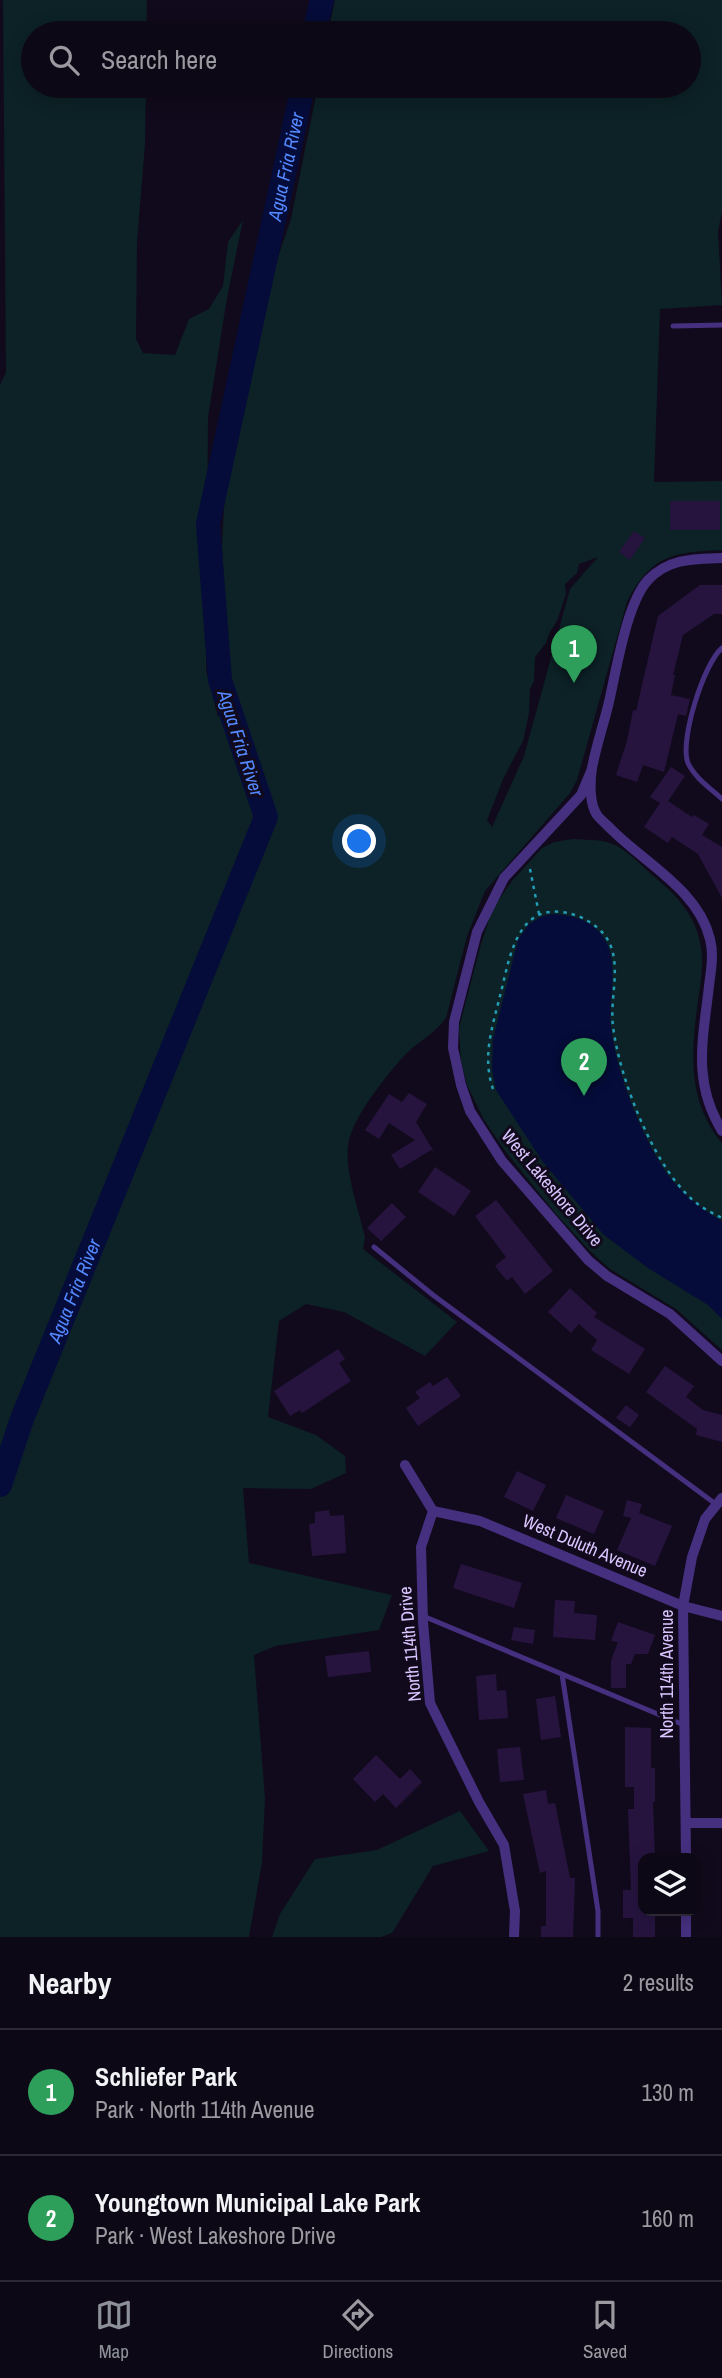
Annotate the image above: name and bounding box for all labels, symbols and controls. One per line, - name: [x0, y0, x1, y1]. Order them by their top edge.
- search box: [21, 21, 701, 98]
- icon: search: [45, 41, 83, 79]
- text: Search here: [101, 42, 217, 77]
- water label: Agua Fria River: [261, 109, 310, 224]
- pin: 1: [551, 625, 597, 683]
- water label: Agua Fria River: [211, 686, 271, 800]
- your location: [342, 824, 376, 858]
- pin: 2: [561, 1038, 607, 1096]
- street label: West Lakeshore Drive: [496, 1124, 609, 1252]
- water label: Agua Fria River: [41, 1234, 107, 1348]
- street label: West Duluth Avenue: [519, 1508, 651, 1583]
- street label: North 114th Drive: [392, 1585, 427, 1703]
- street label: North 114th Avenue: [654, 1609, 679, 1739]
- map controls: [638, 1853, 701, 1916]
- button: layers: [638, 1853, 701, 1916]
- text: Nearby: [28, 1963, 111, 2003]
- text: 2 results: [623, 1967, 694, 1998]
- text: Schliefer Park: [95, 2059, 237, 2094]
- text: 1: [46, 2077, 56, 2108]
- text: 130 m: [642, 2077, 694, 2108]
- text: Park · North 114th Avenue: [95, 2094, 315, 2125]
- text: Youngtown Municipal Lake Park: [95, 2185, 420, 2220]
- text: 2: [46, 2203, 56, 2234]
- text: 160 m: [642, 2203, 694, 2234]
- text: Park · West Lakeshore Drive: [95, 2220, 336, 2251]
- tab: Map: [95, 2296, 133, 2364]
- tab: Directions: [322, 2296, 393, 2364]
- tab: Saved: [583, 2296, 627, 2364]

